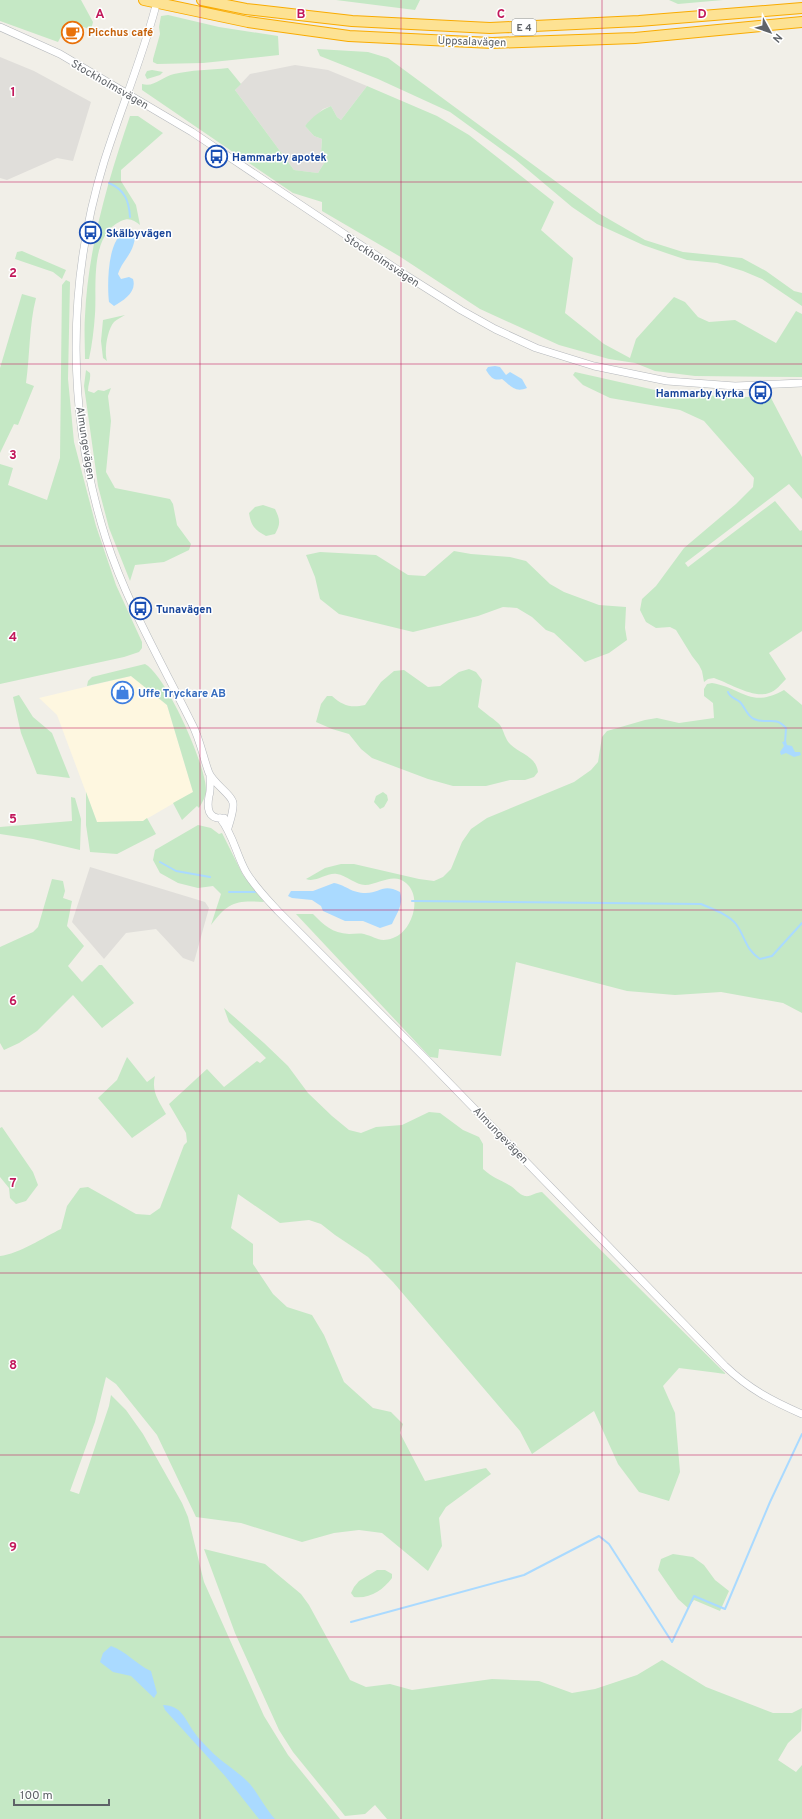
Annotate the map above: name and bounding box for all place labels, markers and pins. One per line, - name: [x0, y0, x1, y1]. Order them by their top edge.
- cafe icon: Picchus café: [60, 19, 86, 45]
- place label: Picchus café: [88, 26, 153, 40]
- bus stop icon: Hammarby apotek: [204, 144, 230, 170]
- place label: Hammarby apotek: [232, 151, 327, 165]
- bus stop icon: Skälbyvägen: [78, 220, 104, 246]
- place label: Skälbyvägen: [106, 227, 172, 241]
- bus stop icon: Hammarby kyrka: [747, 380, 773, 406]
- place label: Hammarby kyrka: [656, 387, 744, 401]
- bus stop icon: Tunavägen: [127, 596, 153, 622]
- place label: Tunavägen: [156, 603, 212, 617]
- shop icon: Uffe Tryckare AB: [110, 680, 136, 706]
- place label: Uffe Tryckare AB: [138, 687, 226, 701]

